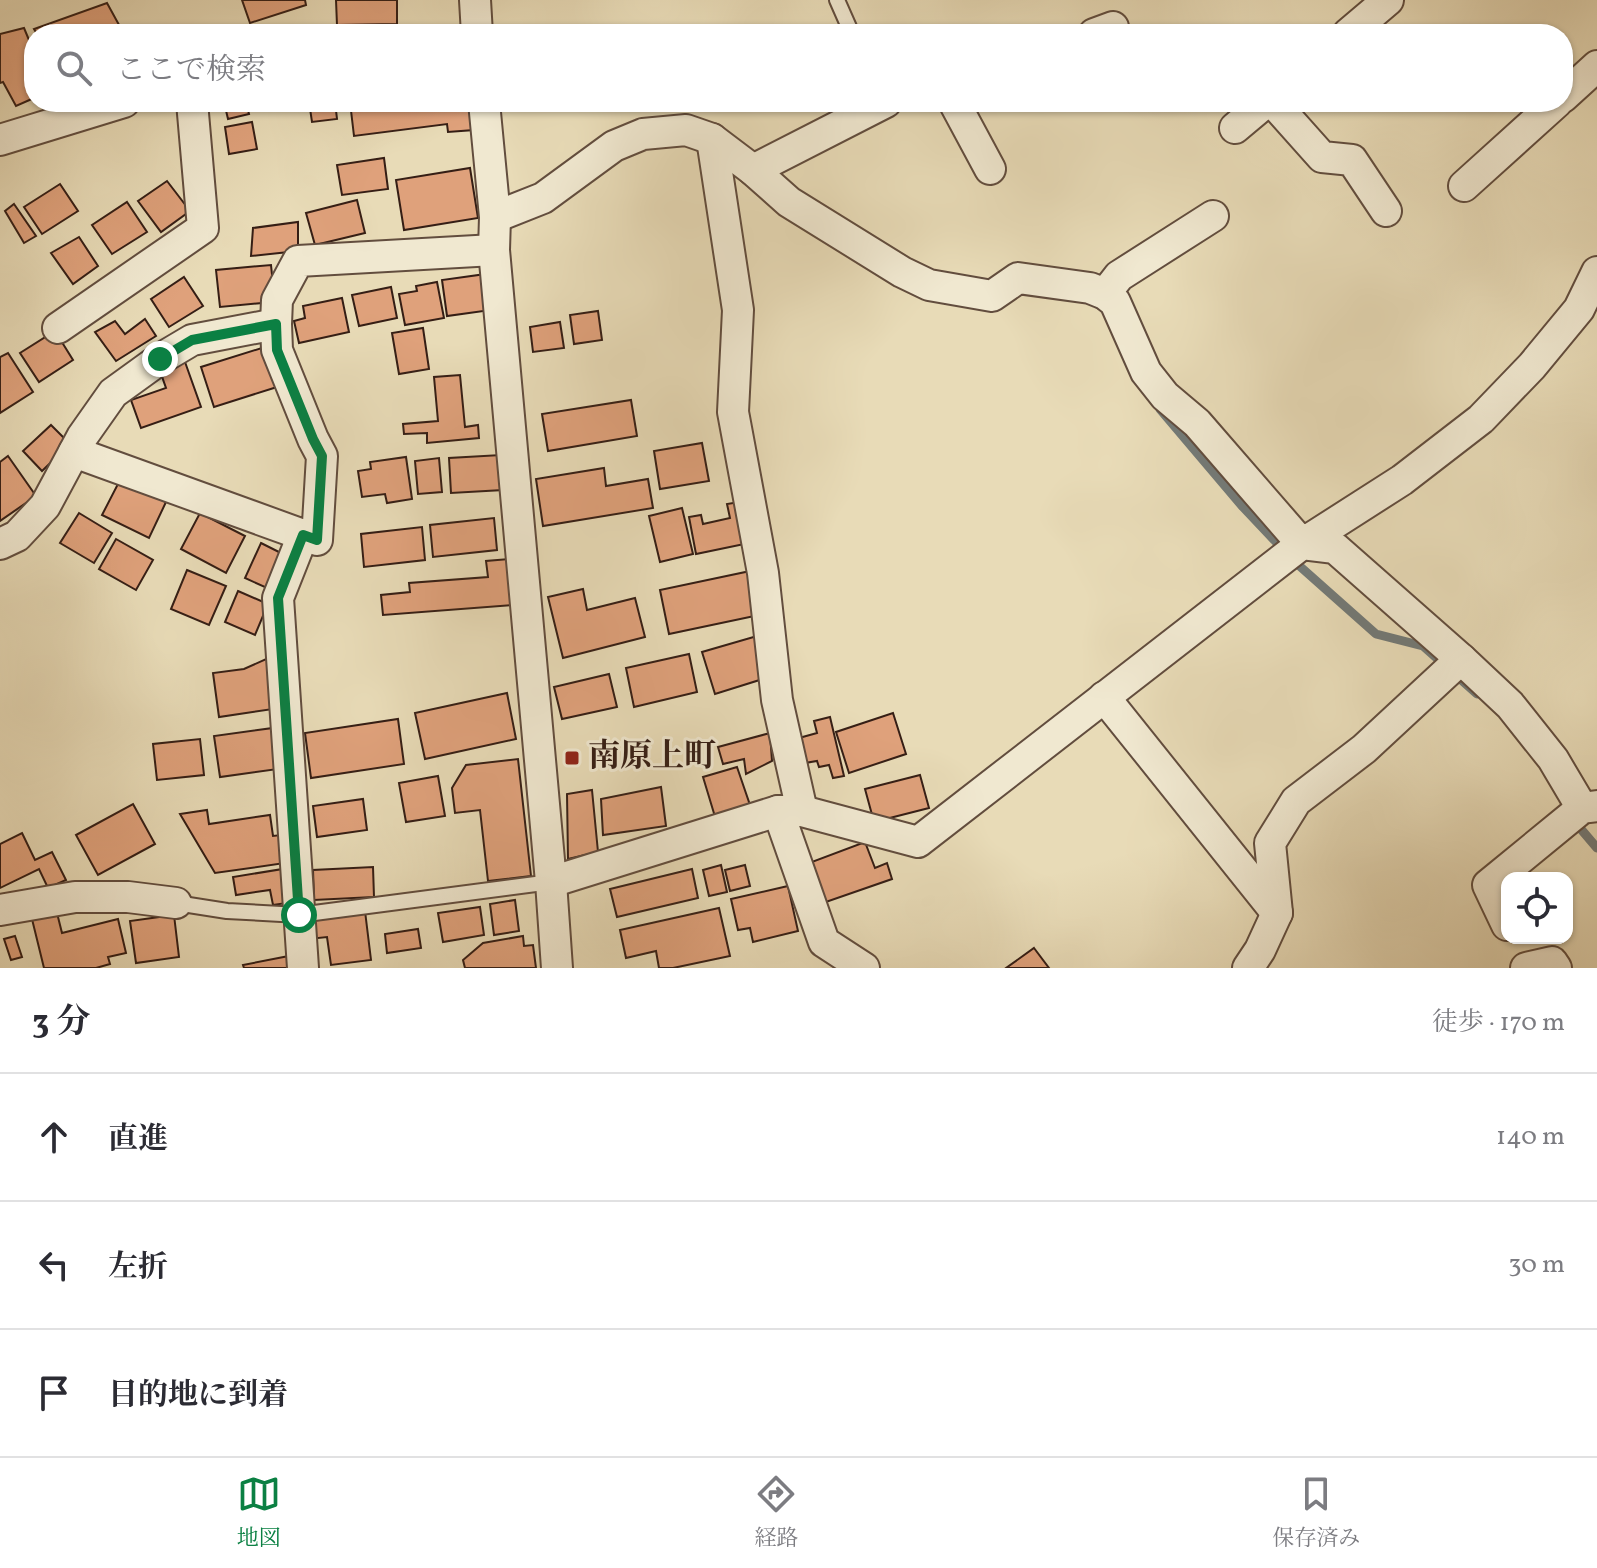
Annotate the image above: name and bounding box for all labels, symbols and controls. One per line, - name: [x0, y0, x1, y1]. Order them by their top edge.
- search box: [24, 24, 1573, 112]
- icon: search: [52, 46, 96, 90]
- text: ここで検索: [116, 50, 266, 92]
- route end: [142, 341, 178, 377]
- place label: 南原上町: [588, 736, 716, 780]
- marker: 南原上町: [563, 749, 581, 767]
- map controls: [1501, 872, 1573, 944]
- button: locate: [1501, 872, 1573, 944]
- route start: [281, 897, 317, 933]
- text: 3 分: [32, 1000, 90, 1047]
- text: 徒歩 · 170 m: [1432, 1005, 1565, 1041]
- icon: ahead: [32, 1115, 76, 1159]
- text: 直進: [108, 1119, 168, 1161]
- text: 140 m: [1496, 1119, 1565, 1155]
- icon: left: [32, 1243, 76, 1287]
- text: 左折: [108, 1247, 168, 1289]
- text: 30 m: [1508, 1247, 1565, 1283]
- icon: arrive: [32, 1371, 76, 1415]
- text: 目的地に到着: [108, 1375, 288, 1417]
- tab: 地図: [237, 1472, 281, 1555]
- tab: 経路: [754, 1472, 798, 1555]
- tab: 保存済み: [1272, 1472, 1360, 1555]

